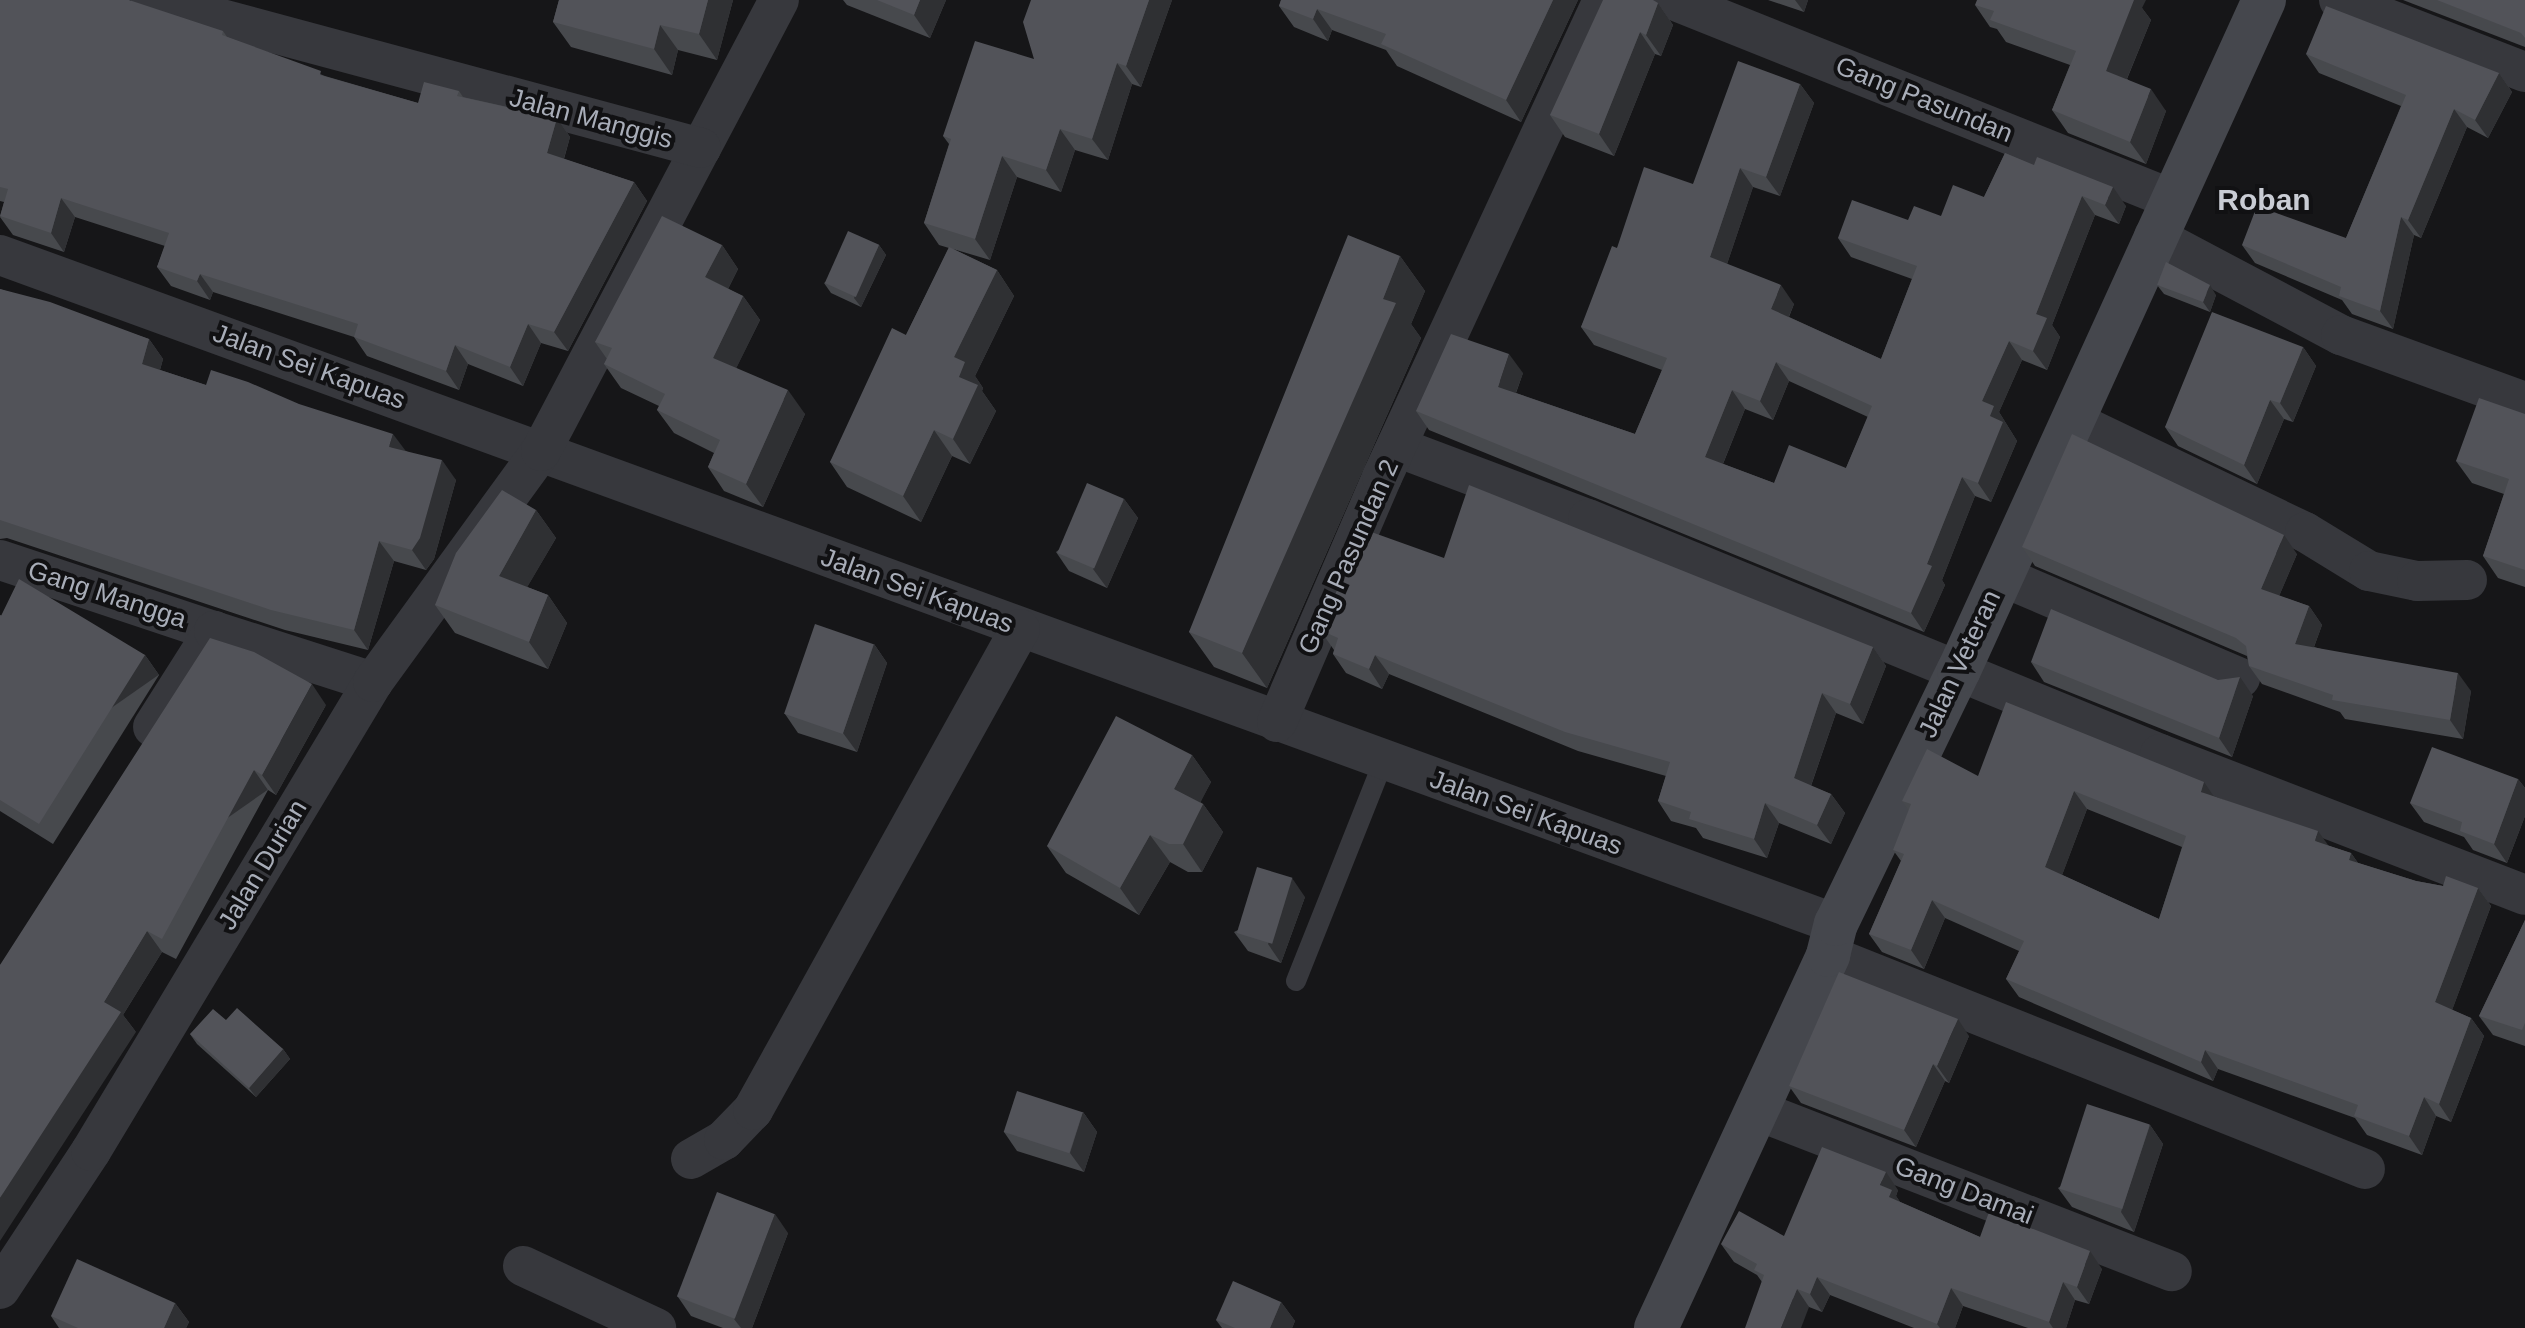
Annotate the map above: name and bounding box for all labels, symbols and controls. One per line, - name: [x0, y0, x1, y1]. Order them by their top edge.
- street label: Gang Pasundan: [1831, 50, 2017, 150]
- street label: Jalan Manggis: [506, 82, 676, 156]
- district label: Roban: [2217, 182, 2311, 218]
- street label: Jalan Sei Kapuas: [209, 318, 409, 416]
- street label: Gang Pasundan 2: [1292, 455, 1406, 659]
- street label: Jalan Sei Kapuas: [817, 542, 1017, 640]
- street label: Gang Mangga: [24, 555, 190, 635]
- street label: Jalan Veteran: [1912, 585, 2008, 743]
- street label: Jalan Sei Kapuas: [1426, 764, 1626, 862]
- street label: Jalan Durian: [212, 794, 314, 936]
- street label: Gang Damai: [1890, 1150, 2038, 1232]

